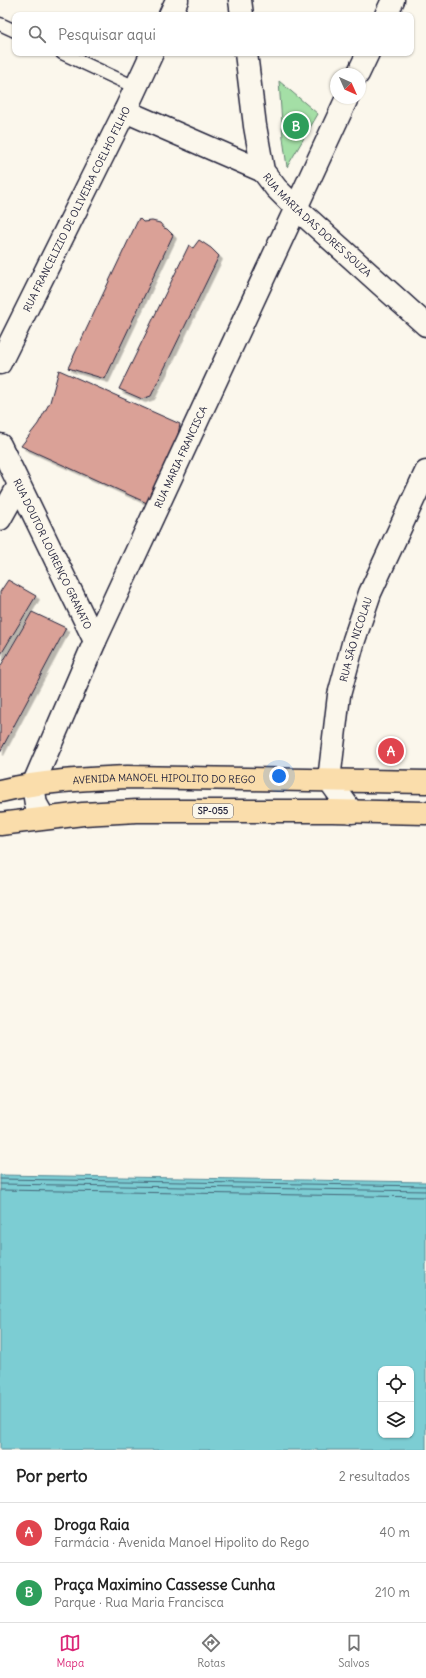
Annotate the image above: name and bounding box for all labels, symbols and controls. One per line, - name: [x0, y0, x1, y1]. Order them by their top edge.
- search box: [12, 12, 414, 56]
- icon: search: [26, 23, 48, 45]
- text: Pesquisar aqui: [58, 25, 156, 44]
- north arrow: [330, 68, 366, 104]
- street label: RUA FRANCELIZIO DE OLIVEIRA COELHO FILHO: [20, 104, 133, 314]
- pin: B: [283, 111, 309, 141]
- street label: RUA MARIA DAS DORES SOUZA: [260, 171, 374, 280]
- street label: RUA MARIA FRANCISCA: [152, 404, 210, 510]
- street label: RUA DOUTOR LOURENÇO GRANATO: [10, 477, 94, 632]
- street label: RUA SÃO NICOLAU: [337, 595, 375, 683]
- pin: A: [378, 736, 404, 766]
- your location: [269, 766, 289, 786]
- street label: AVENIDA MANOEL HIPOLITO DO REGO: [72, 771, 256, 787]
- road number: SP-055: [193, 804, 233, 818]
- map controls: [378, 1366, 414, 1438]
- button: locate: [378, 1366, 414, 1402]
- button: layers: [378, 1402, 414, 1438]
- text: Por perto: [16, 1465, 87, 1487]
- text: 2 resultados: [339, 1468, 410, 1485]
- text: Droga Raia: [54, 1515, 130, 1534]
- text: A: [25, 1524, 33, 1541]
- text: 40 m: [379, 1524, 410, 1541]
- text: Farmácia · Avenida Manoel Hipolito do Rego: [54, 1534, 309, 1551]
- text: Praça Maximino Cassesse Cunha: [54, 1575, 275, 1594]
- text: B: [25, 1584, 33, 1601]
- text: 210 m: [375, 1584, 410, 1601]
- text: Parque · Rua Maria Francisca: [54, 1594, 224, 1611]
- tab: Mapa: [56, 1632, 84, 1670]
- tab: Rotas: [197, 1632, 225, 1670]
- tab: Salvos: [338, 1632, 370, 1670]

